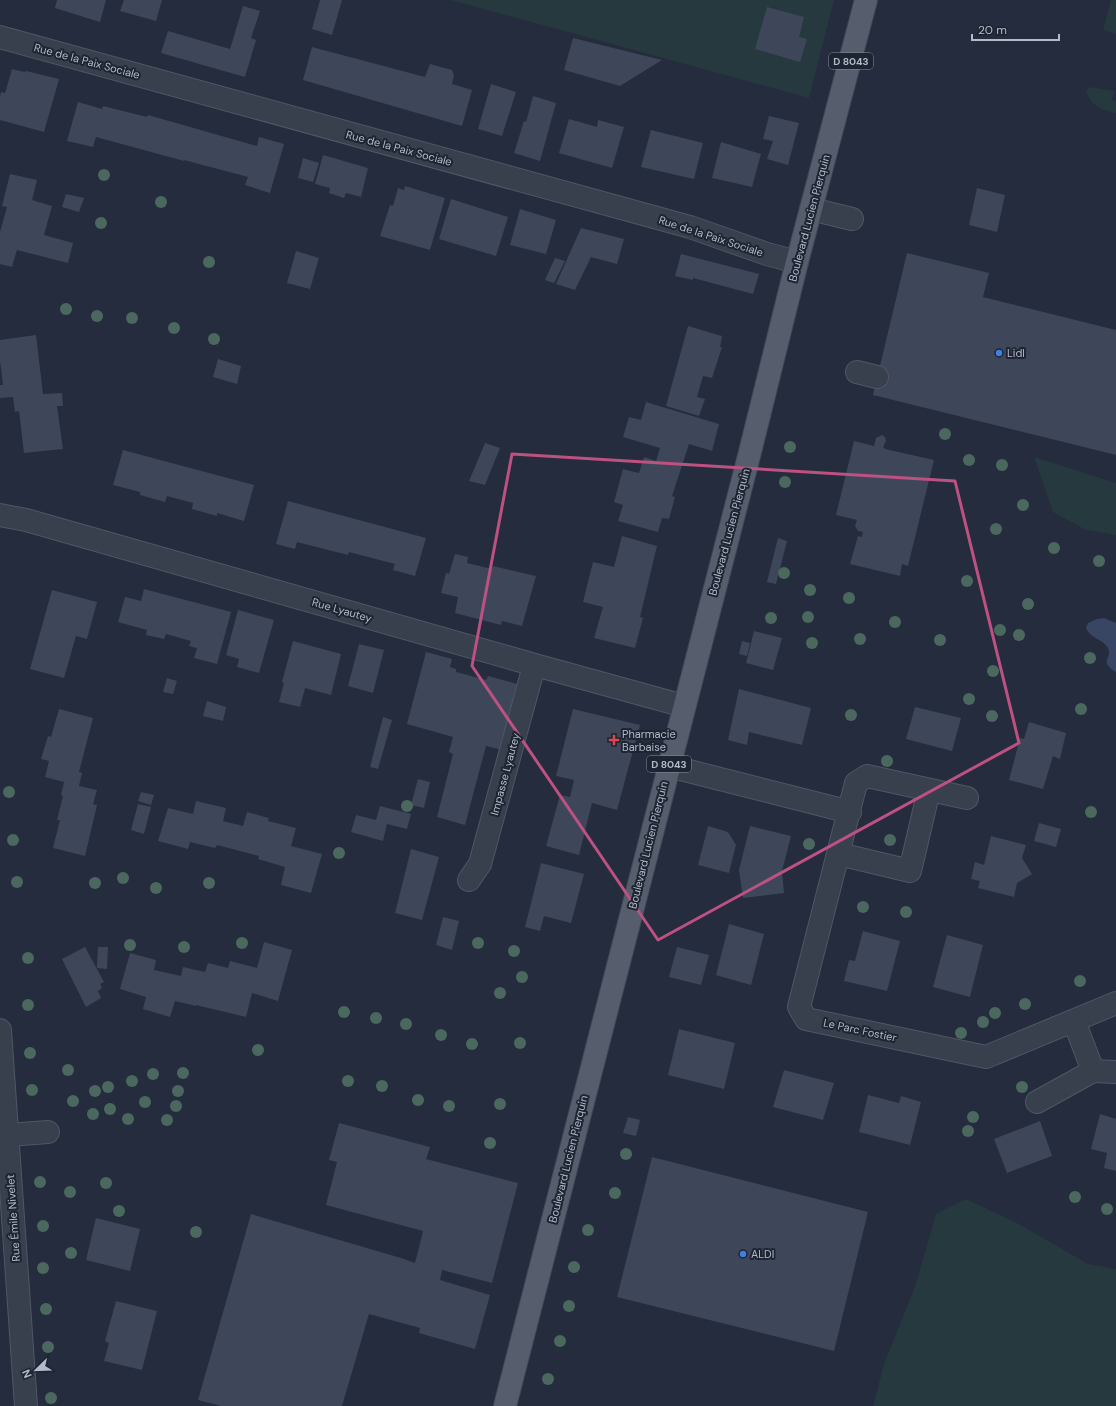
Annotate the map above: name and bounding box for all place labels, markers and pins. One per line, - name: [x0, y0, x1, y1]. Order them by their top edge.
- place label: Lidl: [1007, 346, 1025, 360]
- marker: Lidl: [994, 348, 1004, 358]
- place label: Pharmacie Barbaise: [622, 727, 676, 754]
- marker: Pharmacie Barbaise: [609, 735, 619, 745]
- place label: ALDI: [751, 1247, 774, 1261]
- marker: ALDI: [738, 1249, 748, 1259]

